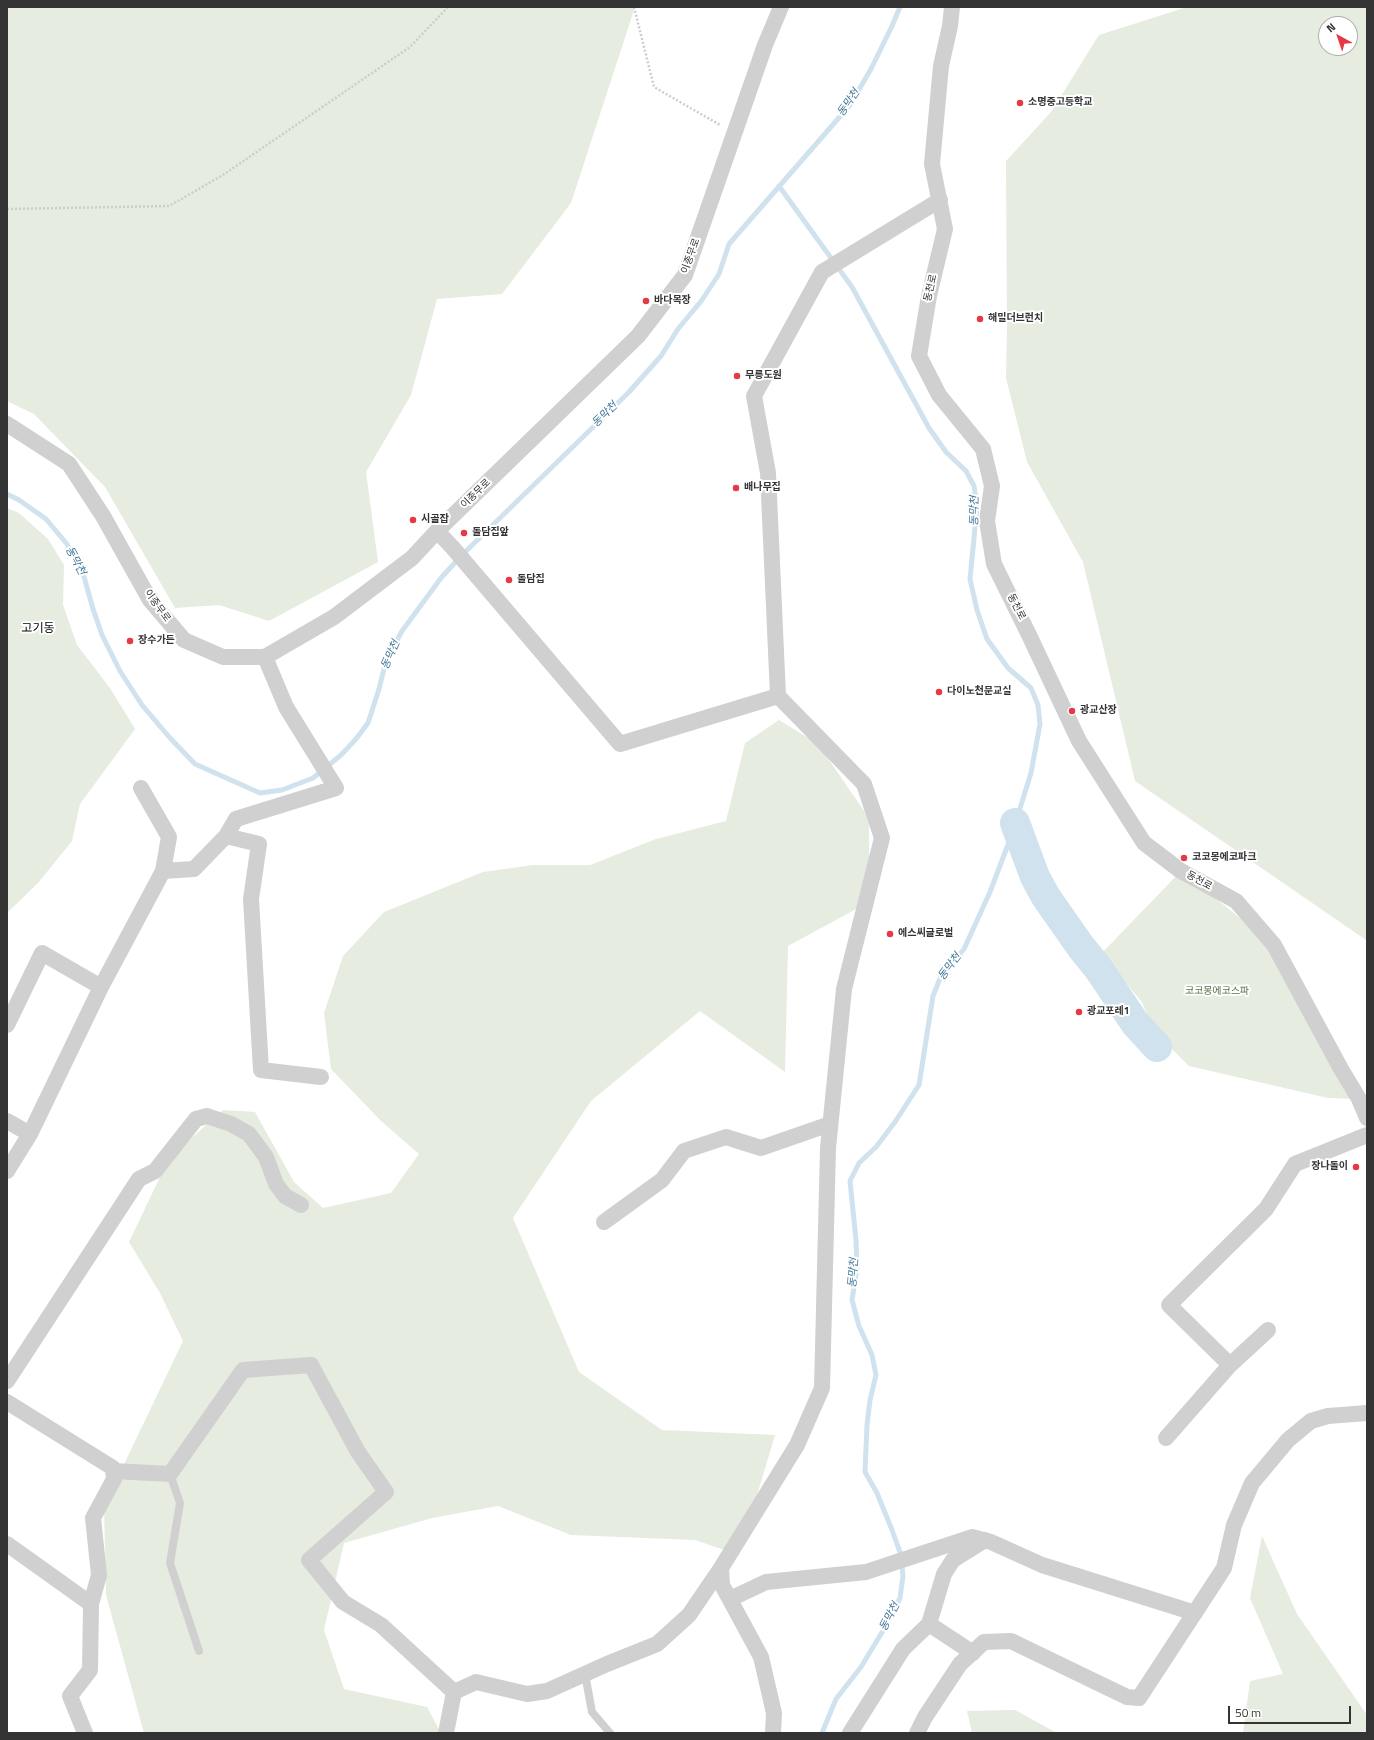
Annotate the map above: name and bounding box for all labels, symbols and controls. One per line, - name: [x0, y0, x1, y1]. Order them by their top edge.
- north arrow: [1318, 16, 1358, 56]
- text: N: [1323, 19, 1339, 36]
- water label: 동막천: [835, 87, 863, 119]
- place label: 소명중고등학교: [1028, 97, 1092, 109]
- marker: 소명중고등학교: [1015, 98, 1025, 108]
- street label: 이종무로: [679, 237, 703, 275]
- street label: 동천로: [922, 273, 940, 303]
- place label: 바다목장: [654, 295, 691, 307]
- marker: 바다목장: [641, 296, 651, 306]
- place label: 해밀더브런치: [988, 313, 1043, 325]
- marker: 해밀더브런치: [975, 314, 985, 324]
- place label: 무릉도원: [745, 370, 782, 382]
- marker: 무릉도원: [732, 371, 742, 381]
- water label: 동막천: [589, 400, 621, 430]
- street label: 이종무로: [459, 477, 493, 511]
- place label: 배나무집: [744, 482, 781, 494]
- marker: 배나무집: [731, 483, 741, 493]
- water label: 동막천: [968, 496, 982, 526]
- place label: 시골잡: [421, 514, 449, 526]
- marker: 시골잡: [408, 515, 418, 525]
- place label: 돌담집앞: [472, 527, 509, 539]
- marker: 돌담집앞: [459, 528, 469, 538]
- water label: 동막천: [62, 544, 88, 578]
- place label: 돌담집: [517, 574, 545, 586]
- marker: 돌담집: [504, 575, 514, 585]
- street label: 이종무로: [141, 588, 173, 624]
- street label: 동천로: [1004, 592, 1028, 622]
- district label: 고기동: [21, 622, 55, 636]
- place label: 장수가든: [138, 635, 175, 647]
- marker: 장수가든: [125, 636, 135, 646]
- water label: 동막천: [379, 638, 403, 672]
- place label: 다이노천문교실: [947, 686, 1011, 698]
- marker: 다이노천문교실: [934, 687, 944, 697]
- place label: 광교산장: [1080, 705, 1117, 717]
- marker: 광교산장: [1067, 706, 1077, 716]
- place label: 코코몽에코파크: [1192, 852, 1256, 864]
- marker: 코코몽에코파크: [1179, 853, 1189, 863]
- street label: 동천로: [1184, 869, 1214, 893]
- place label: 에스씨글로벌: [898, 928, 953, 940]
- marker: 에스씨글로벌: [885, 929, 895, 939]
- water label: 동막천: [936, 951, 964, 983]
- park label: 코코몽에코스파: [1185, 986, 1249, 998]
- place label: 광교포레1: [1087, 1006, 1129, 1018]
- marker: 광교포레1: [1074, 1007, 1084, 1017]
- place label: 장나돌이: [1311, 1161, 1348, 1173]
- marker: 장나돌이: [1351, 1162, 1361, 1172]
- water label: 동막천: [846, 1257, 862, 1289]
- water label: 동막천: [877, 1600, 903, 1634]
- scale bar: [1230, 1698, 1353, 1724]
- text: 50 m: [1235, 1703, 1261, 1722]

